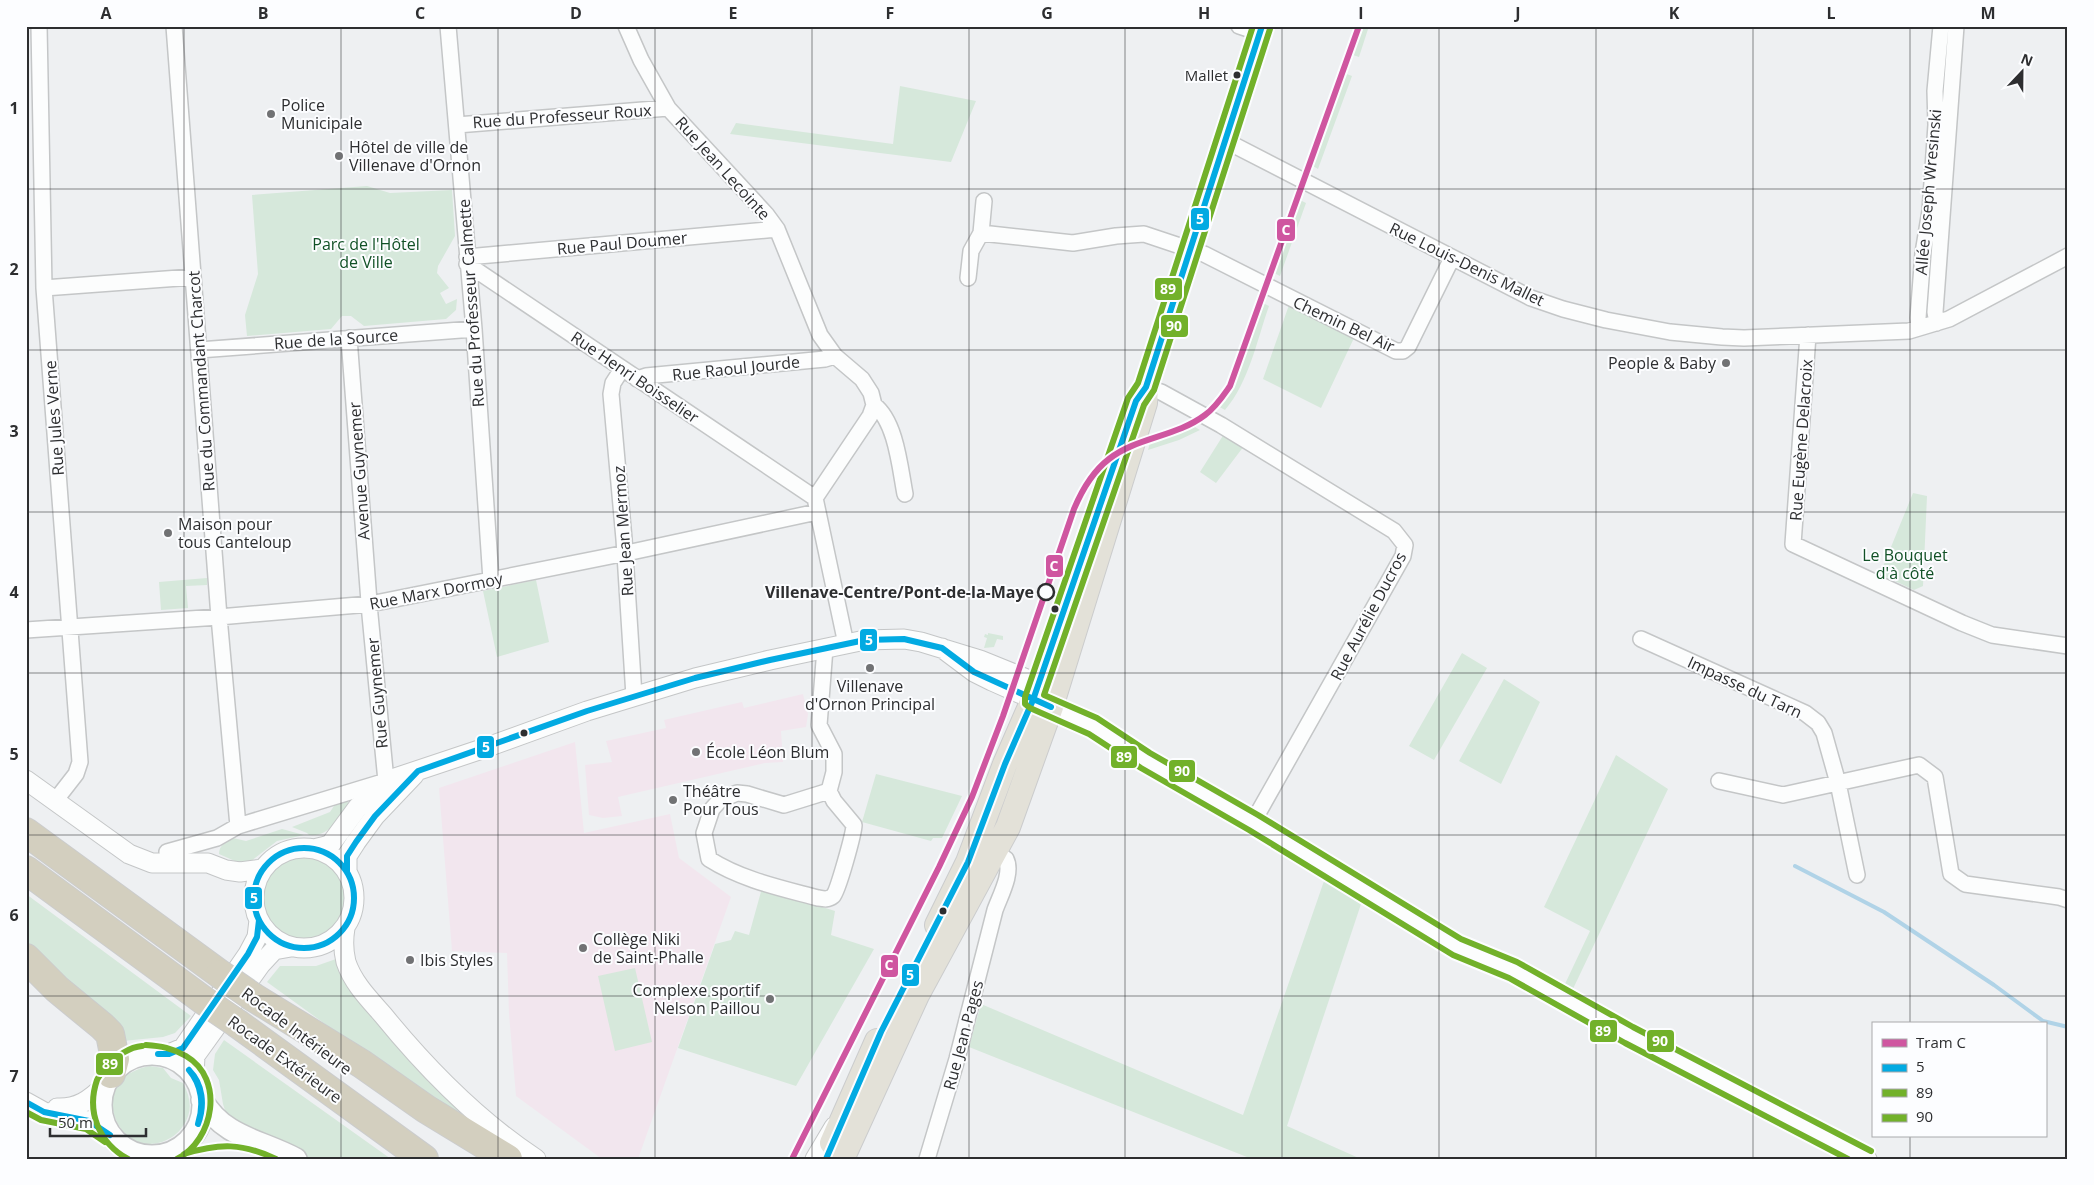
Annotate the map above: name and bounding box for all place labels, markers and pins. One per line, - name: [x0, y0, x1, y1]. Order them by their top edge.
- place label: Mallet: [1185, 65, 1228, 85]
- marker: Mallet: [1232, 70, 1242, 80]
- place label: Police Municipale: [281, 94, 362, 134]
- marker: Police Municipale: [265, 108, 277, 120]
- place label: Hôtel de ville de Villenave d'Ornon: [349, 136, 481, 176]
- marker: Hôtel de ville de Villenave d'Ornon: [333, 150, 345, 162]
- place label: People & Baby: [1608, 352, 1717, 374]
- marker: People & Baby: [1720, 357, 1732, 369]
- place label: Maison pour tous Canteloup: [178, 513, 292, 553]
- marker: Maison pour tous Canteloup: [162, 527, 174, 539]
- place label: Villenave-Centre/Pont-de-la-Maye: [765, 581, 1034, 603]
- marker: Villenave-Centre/Pont-de-la-Maye: [1037, 583, 1055, 601]
- unlabelled marker: [1050, 604, 1060, 614]
- marker: Villenave d'Ornon Principal: [864, 662, 876, 674]
- place label: Villenave d'Ornon Principal: [805, 675, 935, 715]
- unlabelled marker: [519, 728, 529, 738]
- place label: École Léon Blum: [706, 741, 829, 763]
- marker: École Léon Blum: [690, 746, 702, 758]
- place label: Théâtre Pour Tous: [683, 780, 759, 820]
- marker: Théâtre Pour Tous: [667, 794, 679, 806]
- unlabelled marker: [938, 906, 948, 916]
- place label: Collège Niki de Saint-Phalle: [593, 928, 704, 968]
- marker: Collège Niki de Saint-Phalle: [577, 942, 589, 954]
- place label: Ibis Styles: [420, 949, 493, 971]
- marker: Ibis Styles: [404, 954, 416, 966]
- place label: Complexe sportif Nelson Paillou: [632, 979, 762, 1019]
- marker: Complexe sportif Nelson Paillou: [764, 993, 776, 1005]

